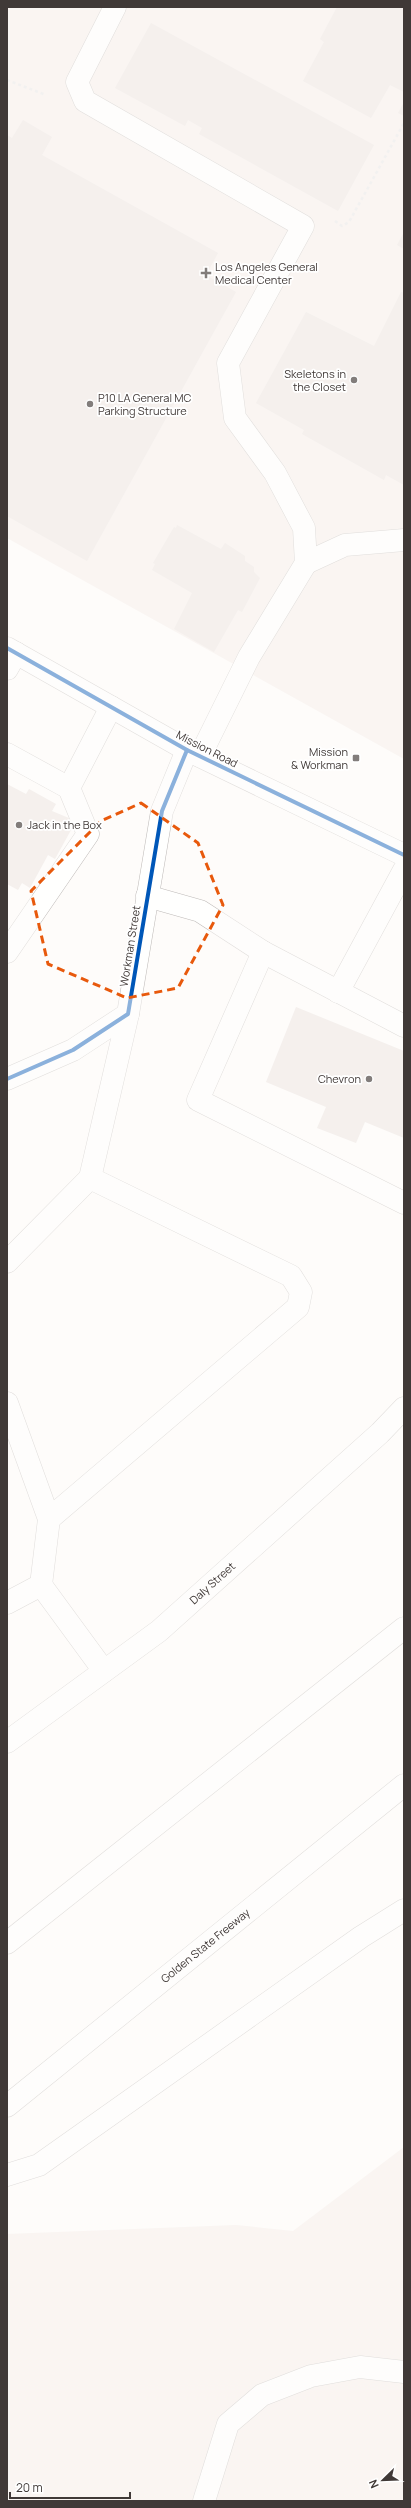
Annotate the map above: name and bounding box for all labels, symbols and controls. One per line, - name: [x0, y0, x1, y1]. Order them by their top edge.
- place label: Los Angeles General Medical Center: [215, 259, 318, 287]
- marker: Los Angeles General Medical Center: [200, 267, 212, 279]
- place label: Skeletons in the Closet: [284, 366, 346, 394]
- marker: Skeletons in the Closet: [349, 375, 359, 385]
- place label: P10 LA General MC Parking Structure: [98, 390, 191, 418]
- marker: P10 LA General MC Parking Structure: [85, 399, 95, 409]
- street label: Mission Road: [174, 727, 241, 771]
- place label: Mission & Workman: [291, 744, 348, 772]
- marker: Mission & Workman: [351, 753, 361, 763]
- place label: Jack in the Box: [27, 817, 102, 832]
- marker: Jack in the Box: [14, 820, 24, 830]
- street label: Workman Street: [116, 904, 143, 988]
- place label: Chevron: [318, 1071, 361, 1086]
- marker: Chevron: [364, 1074, 374, 1084]
- street label: Daly Street: [186, 1558, 238, 1607]
- street label: Golden State Freeway: [157, 1905, 253, 1986]
- north arrow: [363, 2460, 403, 2500]
- scale bar: [10, 2474, 130, 2500]
- text: N: [365, 2477, 382, 2491]
- text: 20 m: [16, 2479, 43, 2496]

